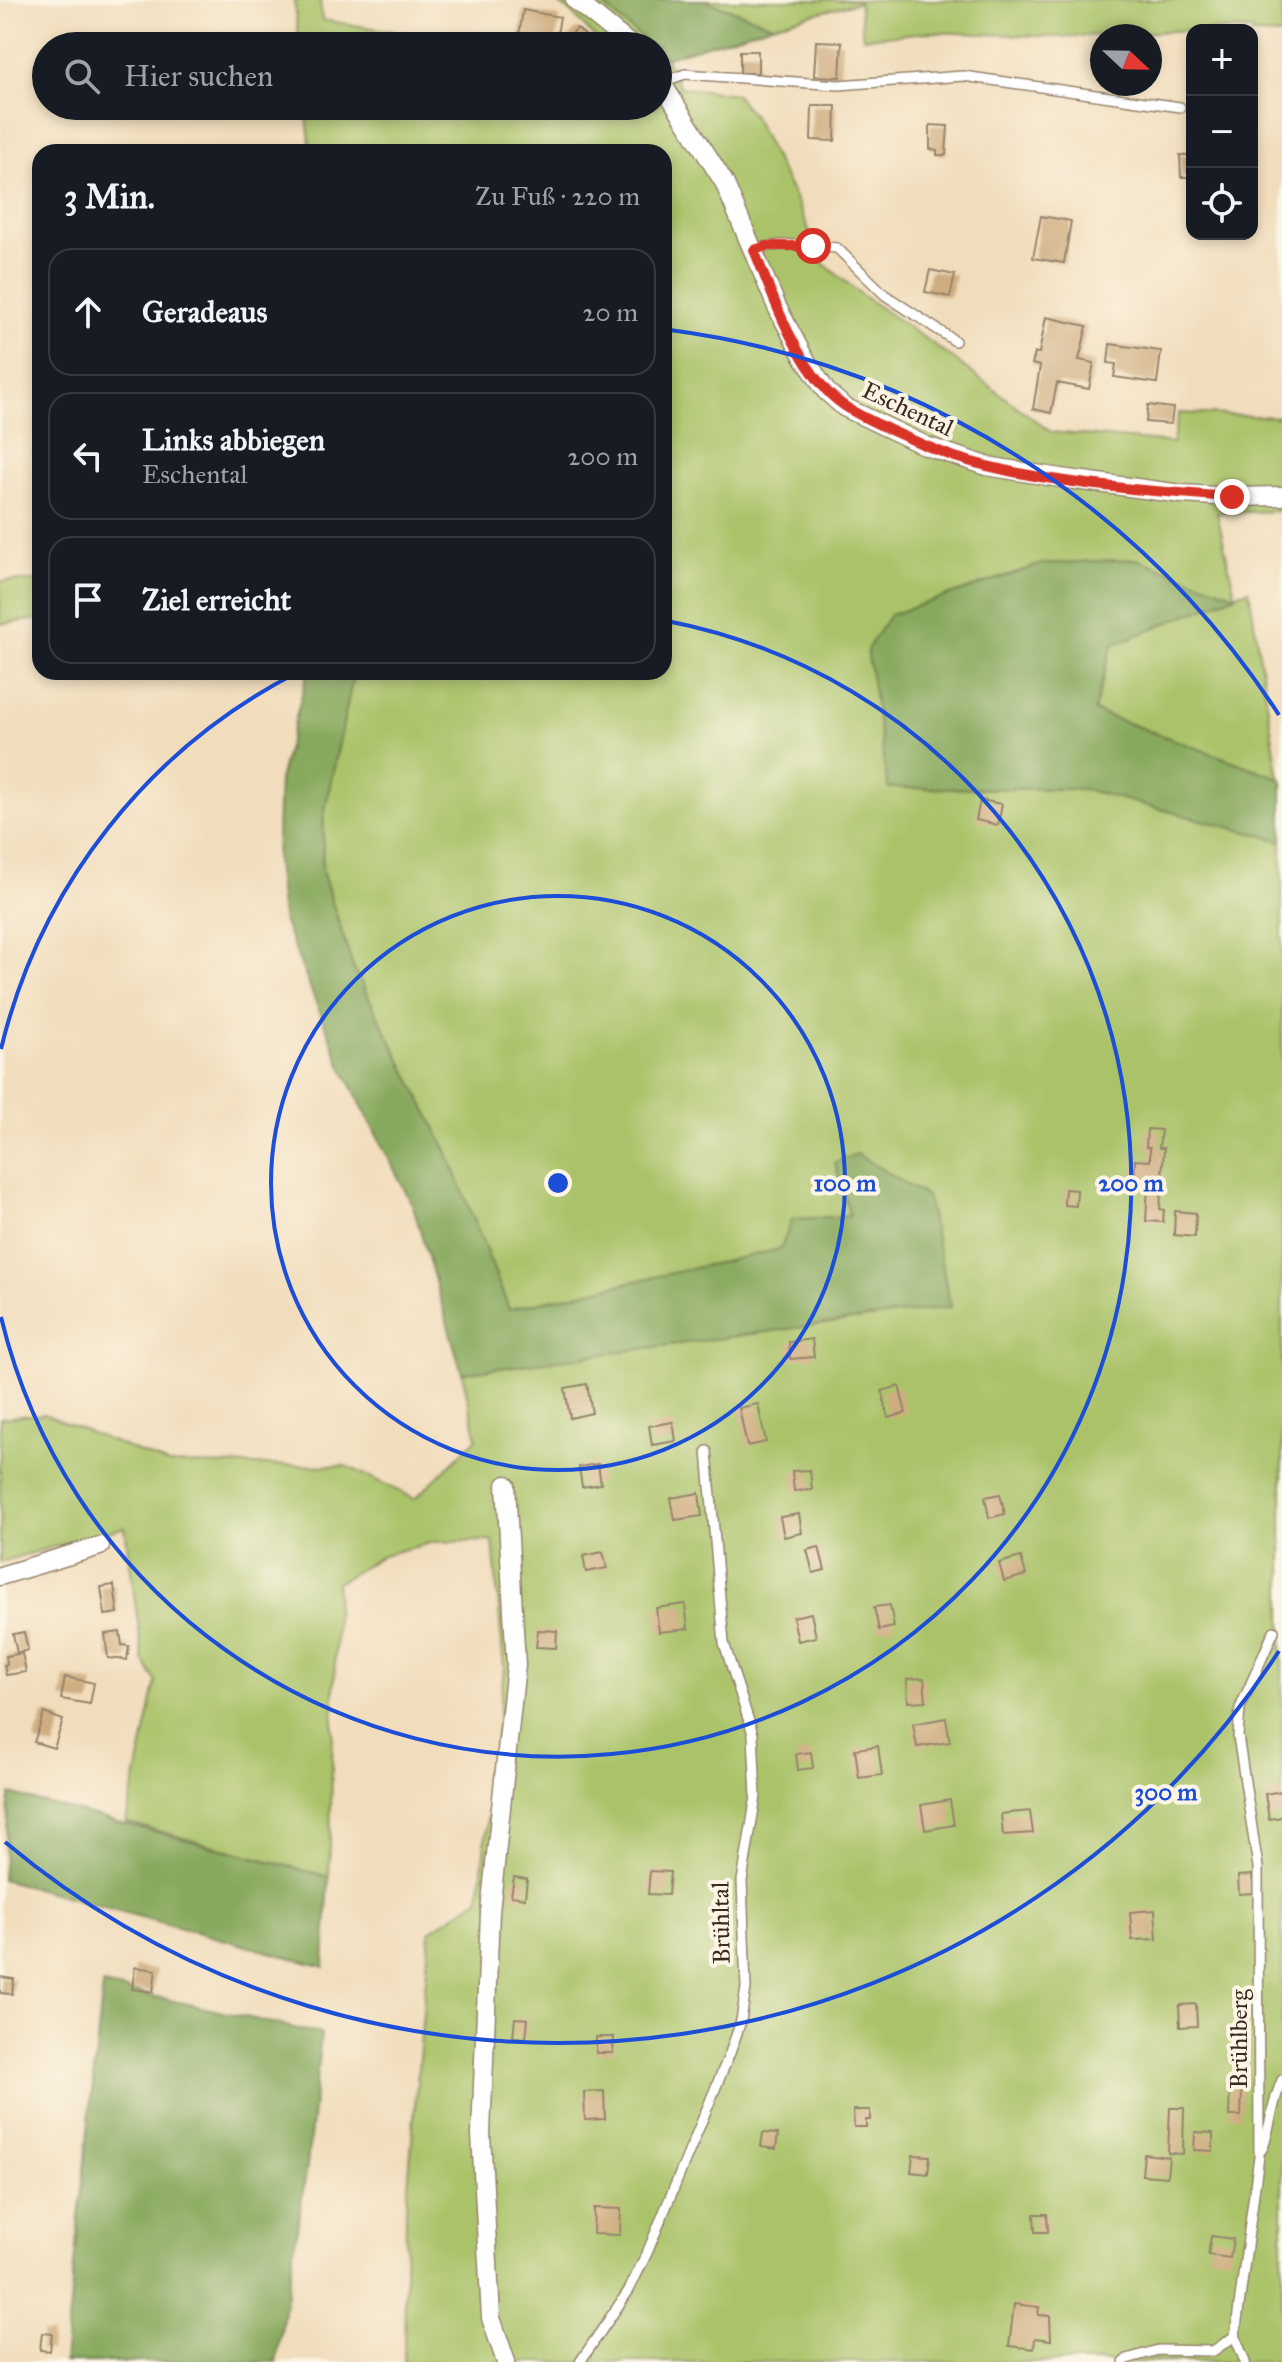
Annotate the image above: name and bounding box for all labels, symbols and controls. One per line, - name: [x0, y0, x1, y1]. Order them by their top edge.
- north arrow: [1090, 24, 1162, 96]
- map controls: [1186, 24, 1258, 240]
- button: +: [1186, 24, 1258, 96]
- search box: [32, 32, 672, 120]
- icon: search: [60, 54, 104, 98]
- text: Hier suchen: [124, 58, 273, 94]
- button: −: [1186, 96, 1258, 168]
- button: locate: [1186, 168, 1258, 240]
- text: 3 Min.: [64, 176, 155, 217]
- text: Zu Fuß · 220 m: [475, 180, 640, 212]
- route start: [795, 228, 831, 264]
- icon: ahead: [66, 290, 110, 334]
- text: Geradeaus: [142, 294, 268, 330]
- text: 20 m: [583, 296, 638, 328]
- street label: Eschental: [858, 375, 959, 443]
- text: Links abbiegen: [142, 422, 325, 458]
- icon: left: [66, 434, 110, 478]
- text: 200 m: [567, 440, 638, 472]
- text: Eschental: [142, 458, 247, 490]
- route end: [1214, 479, 1250, 515]
- icon: arrive: [66, 578, 110, 622]
- text: Ziel erreicht: [142, 582, 291, 618]
- text: 100 m: [814, 1168, 877, 1198]
- text: 200 m: [1098, 1168, 1164, 1198]
- centre of rings: [544, 1169, 572, 1197]
- text: 300 m: [1135, 1777, 1198, 1807]
- street label: Brühltal: [705, 1881, 737, 1965]
- street label: Brühlberg: [1224, 1989, 1254, 2089]

